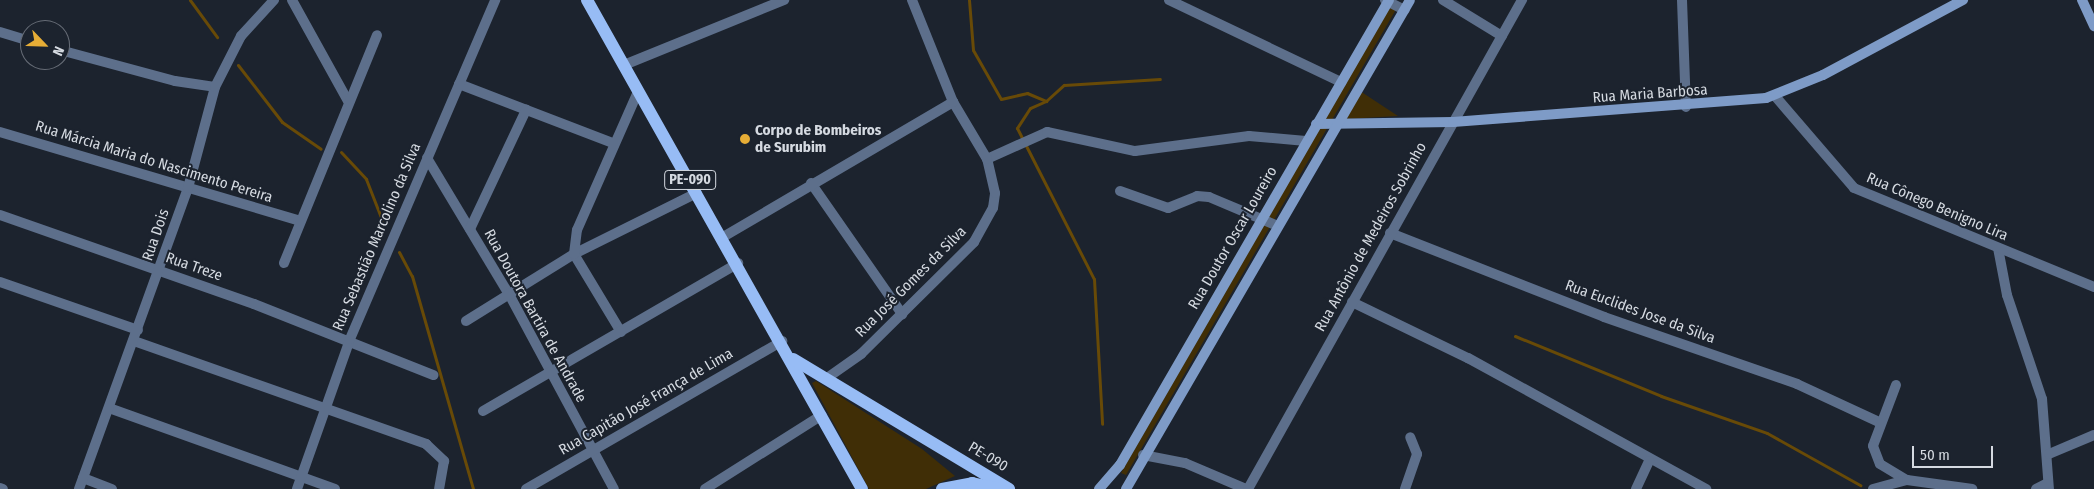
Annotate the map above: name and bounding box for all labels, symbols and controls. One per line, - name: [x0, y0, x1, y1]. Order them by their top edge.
- north arrow: [20, 20, 70, 70]
- text: N: [49, 44, 68, 58]
- street label: Rua Maria Barbosa: [1592, 81, 1708, 107]
- street label: Rua Márcia Maria do Nascimento Pereira: [33, 117, 275, 207]
- place label: Corpo de Bombeiros de Surubim: [755, 121, 881, 156]
- marker: Corpo de Bombeiros de Surubim: [739, 133, 751, 145]
- street label: Rua Antônio de Medeiros Sobrinho: [1311, 139, 1431, 335]
- street label: Rua Sebastião Marcolino da Silva: [329, 140, 425, 334]
- street label: Rua Doutor Oscar Loureiro: [1185, 164, 1281, 312]
- road number: PE-090: [664, 168, 716, 192]
- street label: Rua Cônego Benigno Lira: [1864, 169, 2010, 245]
- street label: Rua Dois: [139, 207, 173, 263]
- street label: Rua José Gomes da Silva: [852, 223, 970, 341]
- street label: Rua Doutora Bartira de Andrade: [480, 226, 590, 406]
- street label: Rua Treze: [163, 249, 225, 285]
- street label: Rua Euclides Jose da Silva: [1563, 276, 1717, 348]
- street label: Rua Capitão José França de Lima: [556, 345, 736, 459]
- scale bar: [1914, 436, 1995, 468]
- street label: PE-090: [965, 438, 1011, 476]
- text: 50 m: [1920, 446, 1950, 464]

